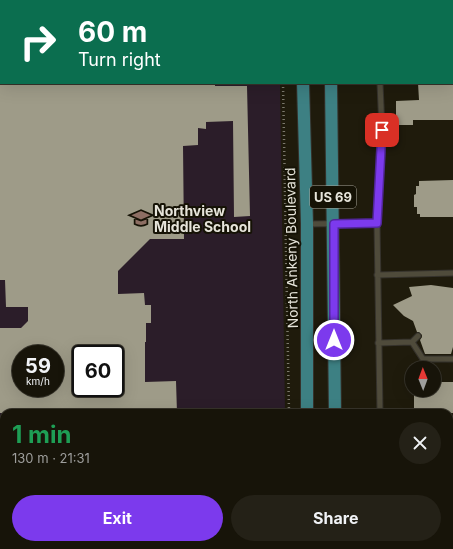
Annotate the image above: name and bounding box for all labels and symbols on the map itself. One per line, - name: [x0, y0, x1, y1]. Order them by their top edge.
- pin: [365, 113, 399, 147]
- street label: North Ankeny Boulevard: [281, 167, 301, 329]
- road number: US 69: [310, 186, 356, 208]
- place label: Northview Middle School: [154, 202, 251, 235]
- school or university icon: Northview Middle School: [131, 208, 151, 228]
- position arrow: [313, 319, 355, 361]
- speed limit sign: 60: [72, 345, 124, 397]
- north arrow: [405, 361, 441, 397]

